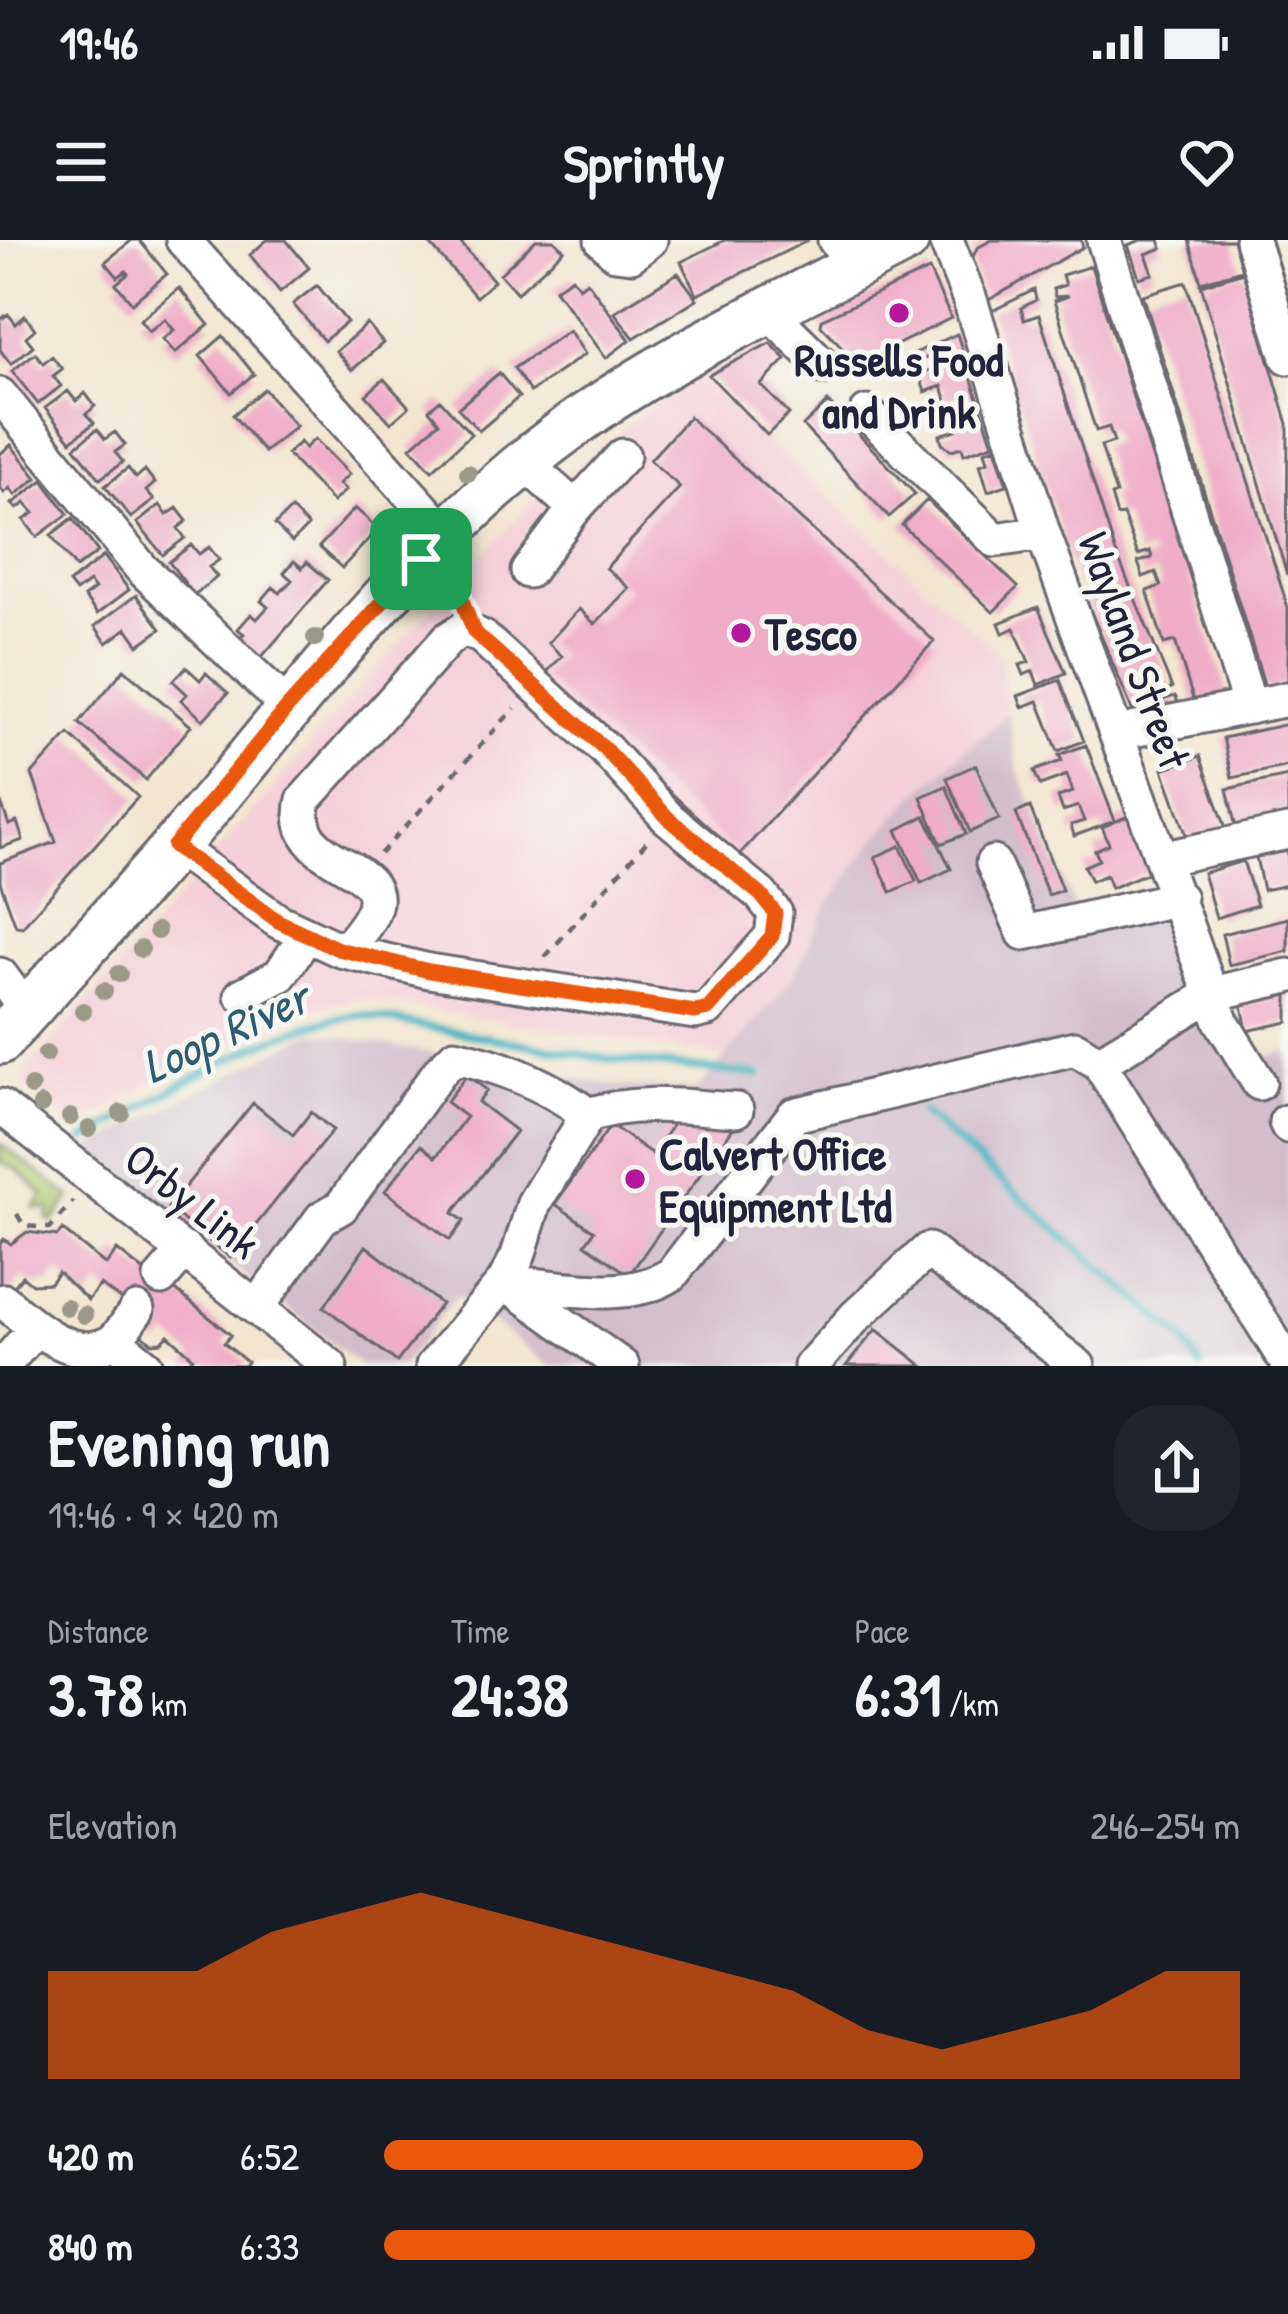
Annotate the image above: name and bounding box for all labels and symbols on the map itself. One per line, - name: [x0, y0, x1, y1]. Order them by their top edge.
- marker: Russells Food and Drink: [886, 300, 912, 326]
- place label: Russells Food and Drink: [795, 329, 1004, 442]
- pin: [370, 508, 472, 610]
- street label: Wayland Street: [1064, 524, 1206, 777]
- place label: Tesco: [764, 603, 857, 664]
- marker: Tesco: [728, 620, 754, 646]
- water label: Loop River: [131, 962, 324, 1098]
- place label: Calvert Office Equipment Ltd: [659, 1123, 892, 1237]
- street label: Orby Link: [113, 1128, 273, 1272]
- marker: Calvert Office Equipment Ltd: [622, 1166, 648, 1192]

